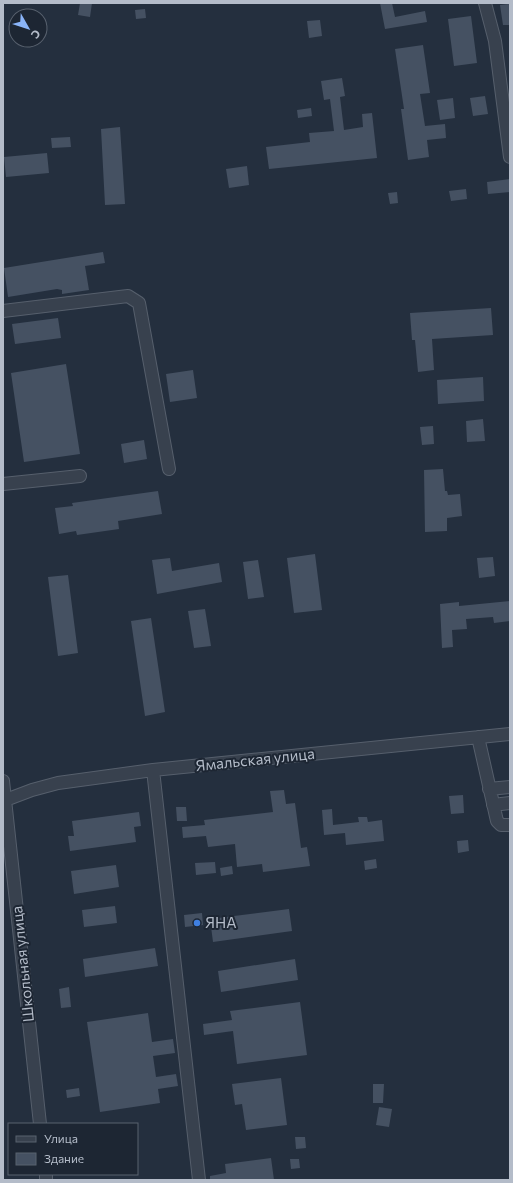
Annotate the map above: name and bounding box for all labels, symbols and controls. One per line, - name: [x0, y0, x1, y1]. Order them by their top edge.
- north arrow: [8, 8, 48, 48]
- text: С: [28, 28, 44, 42]
- street label: Ямальская улица: [194, 744, 315, 774]
- street label: Школьная улица: [7, 905, 37, 1023]
- place label: ЯНА: [205, 913, 237, 931]
- marker: ЯНА: [192, 918, 202, 928]
- legend: [8, 1123, 138, 1175]
- text: Улица: [44, 1131, 78, 1145]
- text: Здание: [44, 1151, 84, 1165]

